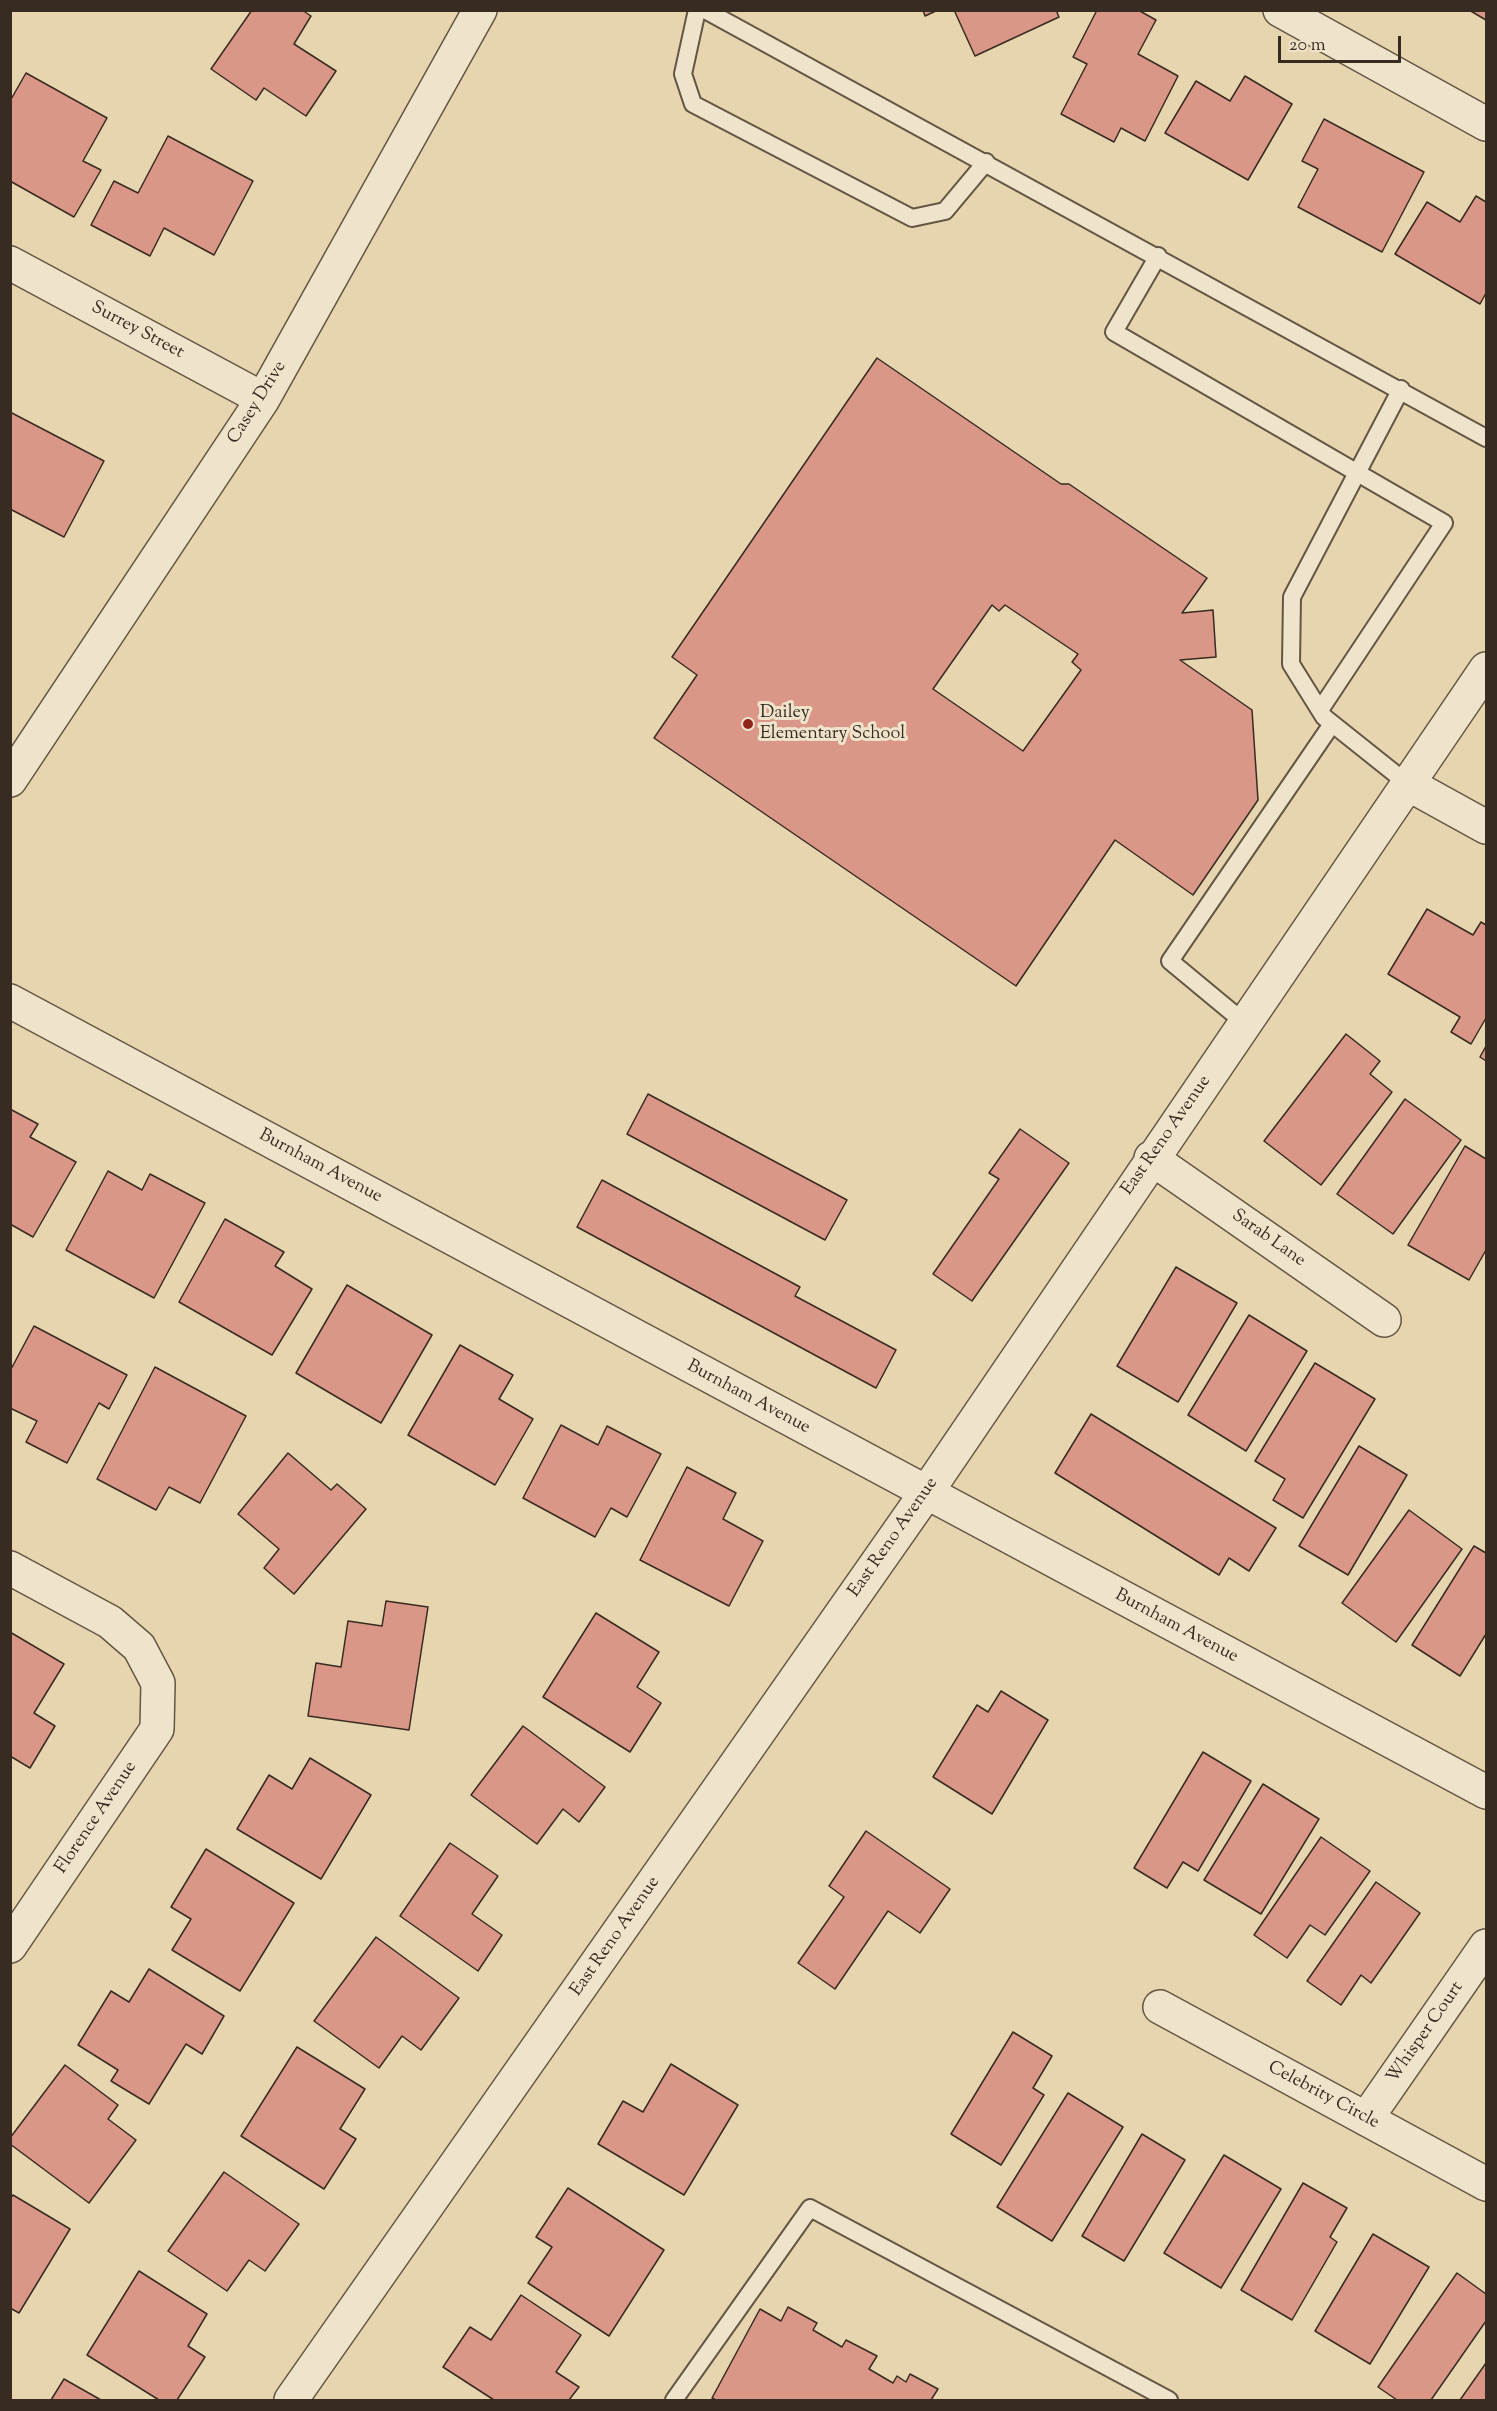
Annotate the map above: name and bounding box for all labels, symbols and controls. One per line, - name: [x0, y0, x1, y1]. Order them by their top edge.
- scale bar: [1281, 24, 1404, 62]
- text: 20 m: [1289, 33, 1326, 59]
- street label: Surrey Street: [87, 298, 187, 364]
- street label: Casey Drive: [224, 357, 292, 449]
- place label: Dailey Elementary School: [760, 703, 905, 746]
- marker: Dailey Elementary School: [741, 717, 755, 731]
- street label: East Reno Avenue: [1118, 1072, 1216, 1200]
- street label: Burnham Avenue: [255, 1125, 385, 1209]
- street label: Sarab Lane: [1227, 1206, 1309, 1272]
- street label: Burnham Avenue: [683, 1356, 813, 1440]
- street label: East Reno Avenue: [845, 1474, 943, 1602]
- street label: Burnham Avenue: [1111, 1585, 1241, 1669]
- street label: Florence Avenue: [51, 1758, 143, 1878]
- street label: East Reno Avenue: [567, 1873, 665, 2001]
- street label: Whisper Court: [1383, 1978, 1469, 2088]
- street label: Celebrity Circle: [1264, 2058, 1382, 2134]

